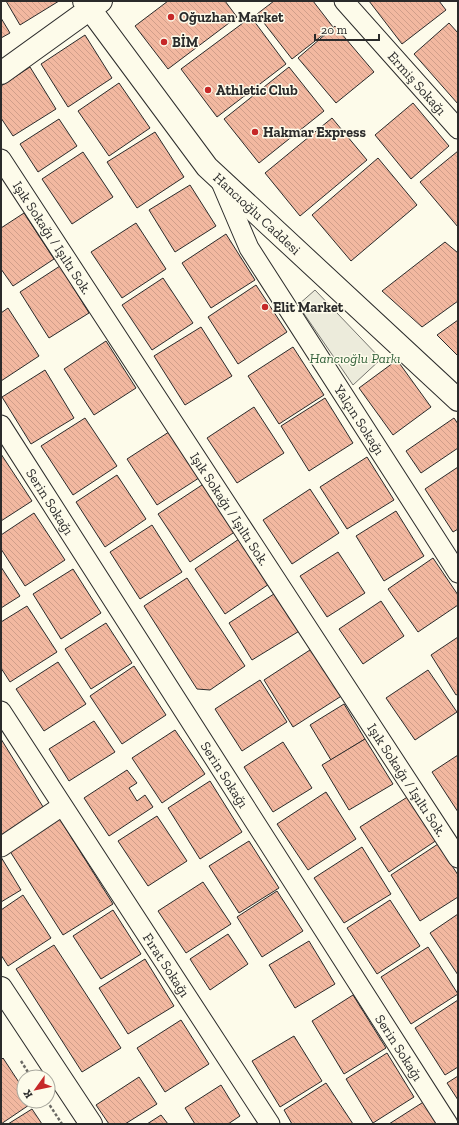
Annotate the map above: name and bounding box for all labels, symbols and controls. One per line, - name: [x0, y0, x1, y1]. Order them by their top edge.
- place label: Oğuzhan Market: [179, 9, 284, 26]
- marker: Oğuzhan Market: [166, 12, 176, 22]
- scale bar: [315, 16, 379, 42]
- text: 20 m: [321, 23, 348, 37]
- place label: BİM: [172, 34, 199, 51]
- marker: BİM: [159, 37, 169, 47]
- street label: Ermiş Sokağı: [384, 48, 450, 119]
- place label: Athletic Club: [216, 82, 298, 99]
- marker: Athletic Club: [203, 85, 213, 95]
- place label: Hakmar Express: [263, 124, 366, 141]
- marker: Hakmar Express: [250, 127, 260, 137]
- street label: Hancıoğlu Caddesi: [210, 169, 304, 259]
- street label: Işık Sokağı / Işıltı Sok.: [9, 178, 95, 298]
- place label: Elit Market: [273, 299, 344, 316]
- marker: Elit Market: [260, 302, 270, 312]
- park label: Hancıoğlu Parkı: [309, 350, 401, 367]
- street label: Yalçın Sokağı: [330, 381, 388, 458]
- street label: Işık Sokağı / Işıltı Sok.: [186, 449, 273, 569]
- street label: Serin Sokağı: [22, 466, 77, 538]
- street label: Işık Sokağı / Işıltı Sok.: [363, 720, 450, 840]
- street label: Serin Sokağı: [197, 739, 252, 811]
- street label: Fırat Sokağı: [139, 930, 193, 1000]
- street label: Serin Sokağı: [371, 1012, 426, 1084]
- north arrow: [16, 1069, 56, 1109]
- text: K: [20, 1087, 36, 1101]

